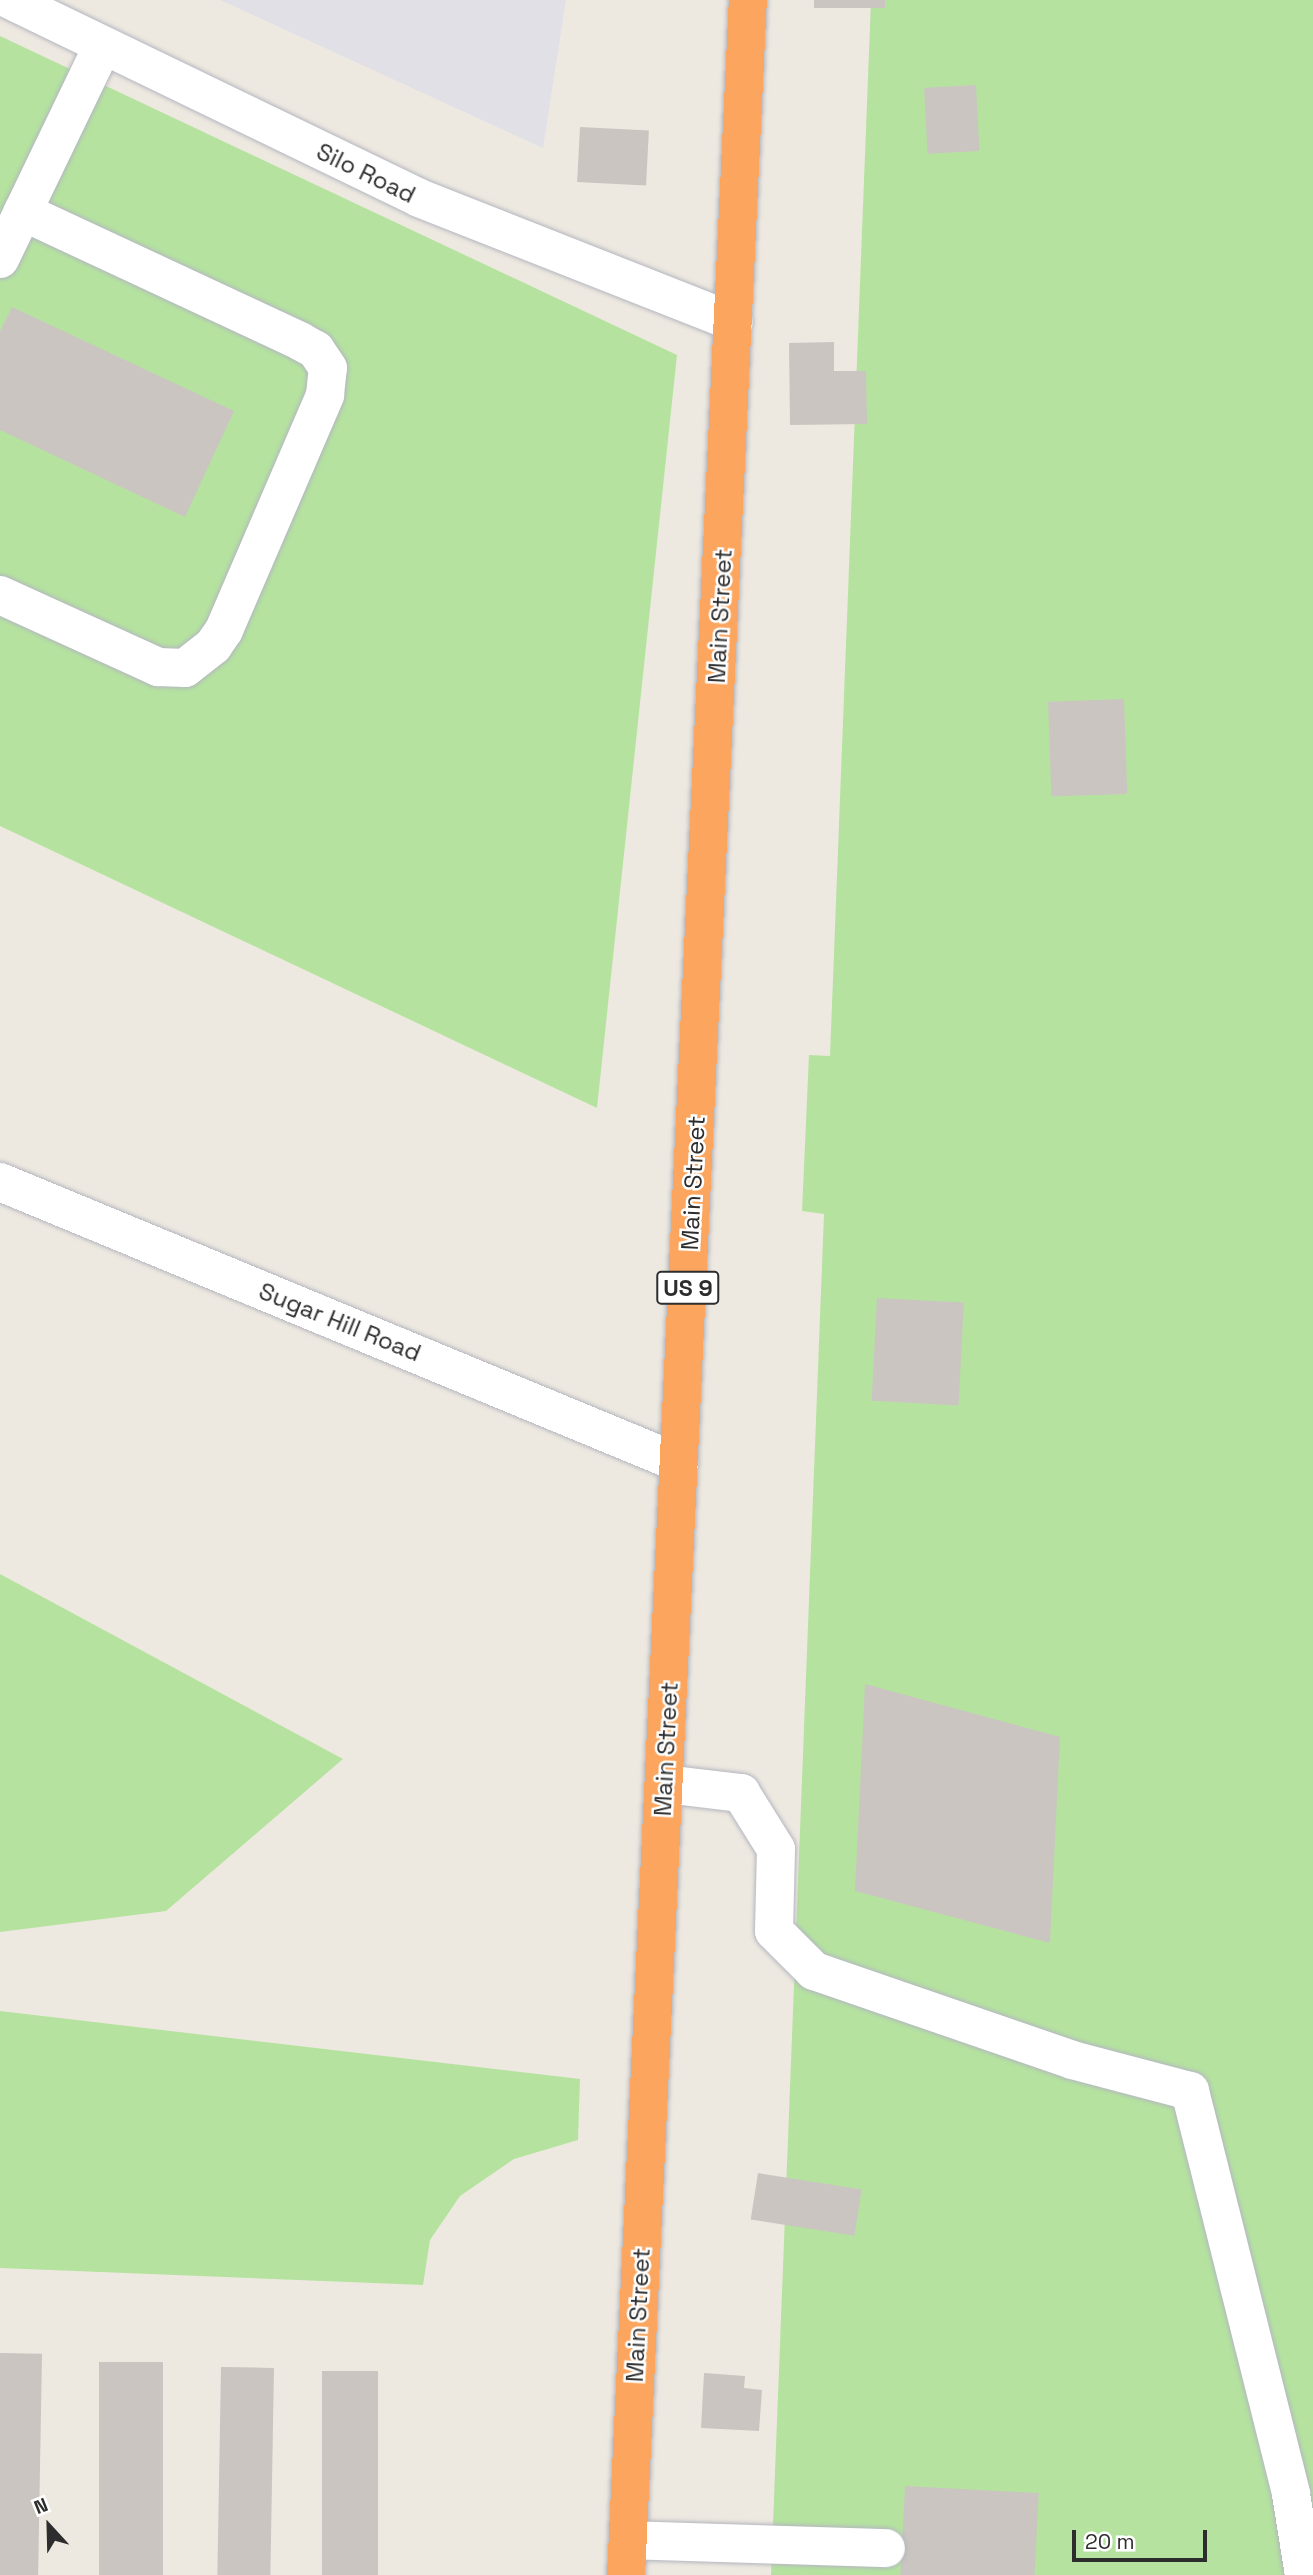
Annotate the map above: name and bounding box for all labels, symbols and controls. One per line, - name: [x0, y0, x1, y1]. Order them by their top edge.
- street label: Silo Road: [312, 137, 420, 209]
- street label: Main Street: [702, 548, 738, 684]
- street label: Main Street: [675, 1115, 711, 1251]
- road number: US 9: [655, 1268, 721, 1308]
- street label: Sugar Hill Road: [255, 1276, 425, 1368]
- street label: Main Street: [648, 1681, 684, 1817]
- street label: Main Street: [620, 2247, 656, 2383]
- north arrow: [14, 2491, 84, 2561]
- text: N: [30, 2492, 52, 2520]
- scale bar: [1075, 2516, 1210, 2560]
- text: 20 m: [1085, 2528, 1135, 2555]

